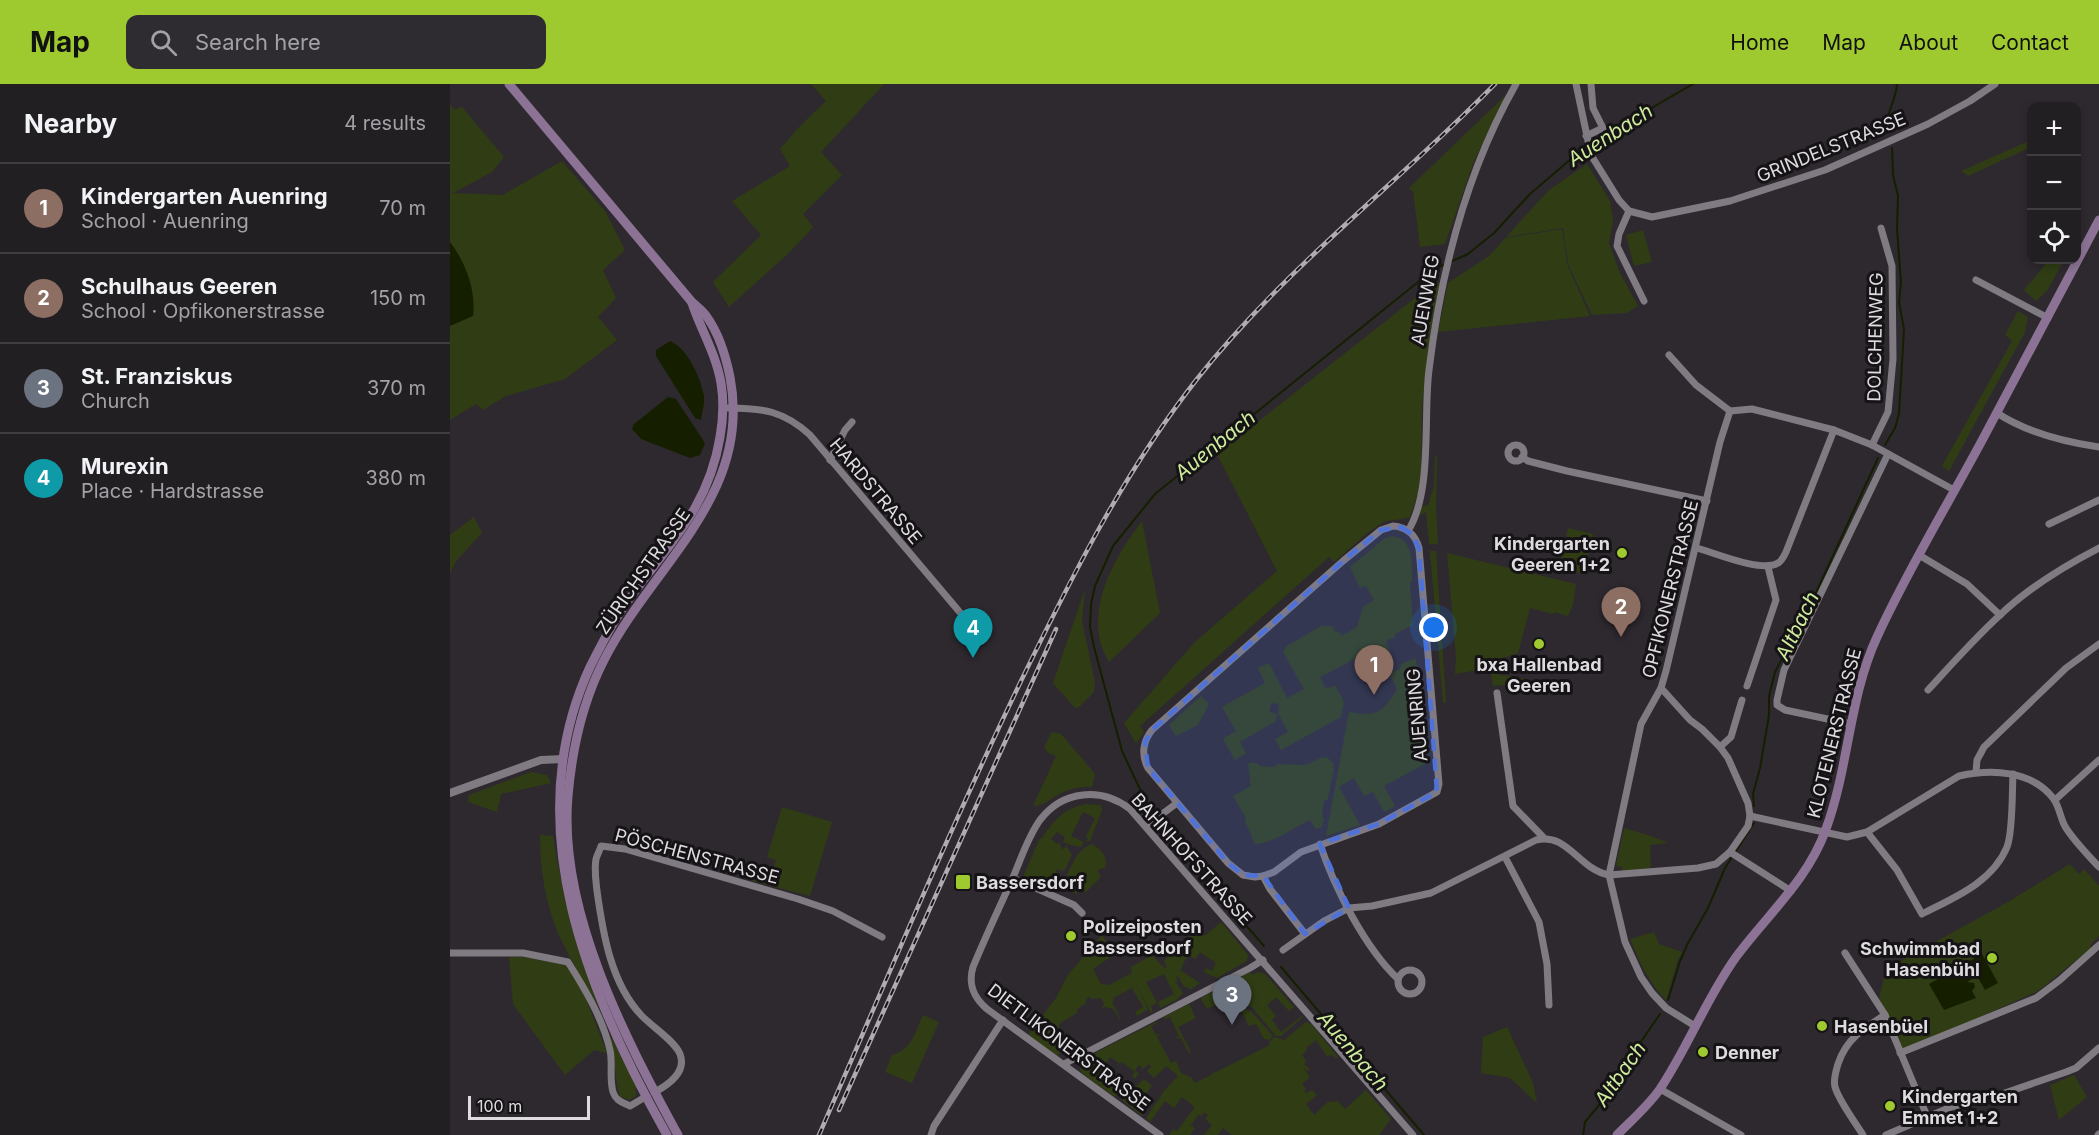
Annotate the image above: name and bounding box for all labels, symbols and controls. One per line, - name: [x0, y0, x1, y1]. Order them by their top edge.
- search box: [126, 15, 546, 69]
- text: Map: [30, 25, 90, 59]
- icon: search: [147, 26, 180, 59]
- text: Search here: [195, 29, 321, 55]
- text: Home: [1730, 30, 1789, 55]
- text: Map: [1822, 30, 1866, 55]
- text: About: [1899, 30, 1958, 55]
- text: Contact: [1991, 30, 2069, 55]
- water label: Auenbach: [1562, 99, 1657, 172]
- map controls: [2027, 102, 2081, 264]
- button: +: [2027, 102, 2081, 156]
- text: Nearby: [24, 108, 117, 139]
- street label: GRINDELSTRASSE: [1754, 108, 1908, 186]
- text: 4 results: [344, 111, 426, 135]
- button: −: [2027, 156, 2081, 210]
- text: Kindergarten Auenring: [81, 183, 328, 209]
- text: 1: [39, 196, 48, 220]
- text: 70 m: [379, 196, 426, 220]
- text: School · Auenring: [81, 209, 249, 233]
- button: locate: [2027, 210, 2081, 264]
- street label: AUENWEG: [1407, 253, 1443, 347]
- street label: DOLCHENWEG: [1863, 272, 1887, 402]
- text: Schulhaus Geeren: [81, 273, 277, 299]
- text: 2: [37, 286, 50, 310]
- text: 150 m: [370, 286, 426, 310]
- text: School · Opfikonerstrasse: [81, 299, 325, 323]
- text: St. Franziskus: [81, 363, 233, 389]
- text: 3: [37, 376, 50, 400]
- text: 370 m: [367, 376, 426, 400]
- text: Church: [81, 389, 150, 413]
- water label: Auenbach: [1169, 405, 1260, 485]
- street label: HARDSTRASSE: [826, 434, 926, 548]
- text: Murexin: [81, 453, 169, 479]
- text: 4: [37, 466, 50, 490]
- text: 380 m: [366, 466, 426, 490]
- text: Place · Hardstrasse: [81, 479, 264, 503]
- street label: OPFIKONERSTRASSE: [1638, 498, 1702, 680]
- street label: ZÜRICHSTRASSE: [591, 503, 694, 638]
- place label: Kindergarten Geeren 1+2: [1494, 533, 1610, 575]
- marker: Kindergarten Geeren 1+2: [1615, 546, 1629, 560]
- pin: 2: [1602, 588, 1640, 637]
- water label: Altbach: [1770, 588, 1824, 665]
- pin: 4: [954, 608, 992, 658]
- your location: [1419, 613, 1448, 642]
- marker: bxa Hallenbad Geeren: [1532, 637, 1546, 651]
- pin: 1: [1354, 646, 1394, 695]
- street label: KLOTENERSTRASSE: [1803, 646, 1865, 820]
- place label: bxa Hallenbad Geeren: [1476, 654, 1602, 696]
- street label: AUENRING: [1402, 668, 1432, 762]
- street label: BAHNHOFSTRASSE: [1127, 789, 1257, 929]
- street label: PÖSCHENSTRASSE: [613, 823, 782, 888]
- place label: Bassersdorf: [976, 872, 1084, 893]
- marker: Bassersdorf: [954, 873, 972, 891]
- place label: Polizeiposten Bassersdorf: [1083, 916, 1202, 958]
- marker: Polizeiposten Bassersdorf: [1064, 929, 1078, 943]
- place label: Schwimmbad Hasenbühl: [1860, 938, 1980, 980]
- marker: Schwimmbad Hasenbühl: [1985, 951, 1999, 965]
- pin: 3: [1212, 976, 1252, 1025]
- street label: DIETLIKONERSTRASSE: [984, 979, 1154, 1115]
- water label: Auenbach: [1312, 1005, 1393, 1096]
- place label: Hasenbüel: [1834, 1016, 1928, 1037]
- marker: Hasenbüel: [1815, 1019, 1829, 1033]
- water label: Altbach: [1589, 1037, 1651, 1112]
- place label: Denner: [1715, 1042, 1779, 1063]
- marker: Denner: [1696, 1045, 1710, 1059]
- place label: Kindergarten Emmet 1+2: [1902, 1086, 2018, 1128]
- scale bar: [468, 1093, 590, 1120]
- text: 100 m: [477, 1096, 522, 1116]
- marker: Kindergarten Emmet 1+2: [1883, 1099, 1897, 1113]

